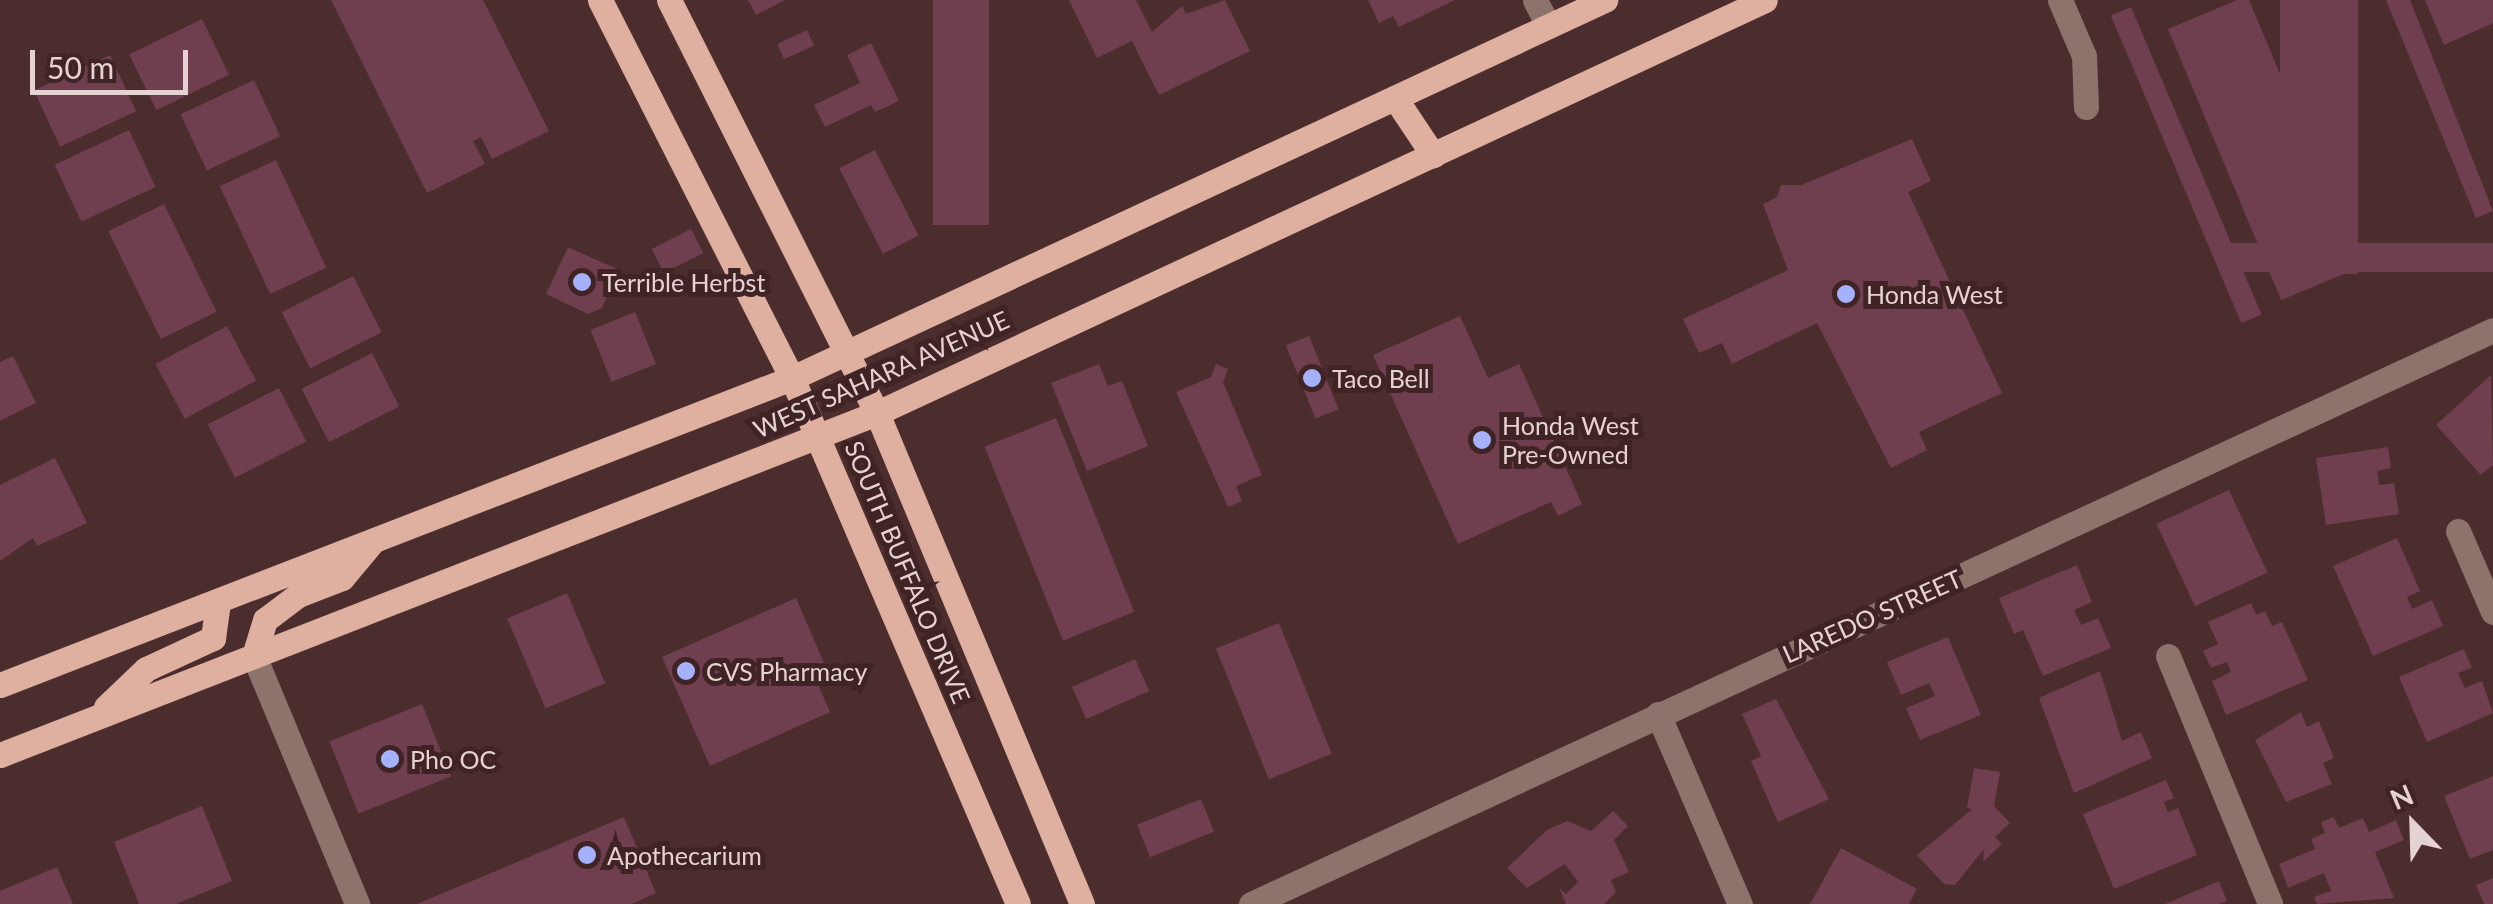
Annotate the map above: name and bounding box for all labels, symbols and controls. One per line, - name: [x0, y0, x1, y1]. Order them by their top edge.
- scale bar: [35, 30, 192, 92]
- text: 50 m: [47, 49, 114, 85]
- place label: Terrible Herbst: [602, 267, 765, 297]
- marker: Terrible Herbst: [571, 271, 593, 293]
- place label: Honda West: [1866, 279, 2003, 309]
- marker: Honda West: [1835, 283, 1857, 305]
- street label: WEST SAHARA AVENUE: [747, 304, 1015, 444]
- place label: Taco Bell: [1332, 363, 1430, 393]
- marker: Taco Bell: [1301, 367, 1323, 389]
- place label: Honda West Pre-Owned: [1502, 411, 1639, 470]
- marker: Honda West Pre-Owned: [1471, 429, 1493, 451]
- street label: SOUTH BUFFALO DRIVE: [839, 436, 977, 708]
- street label: LAREDO STREET: [1778, 563, 1966, 669]
- place label: CVS Pharmacy: [706, 656, 867, 686]
- marker: CVS Pharmacy: [675, 660, 697, 682]
- place label: Pho OC: [410, 744, 496, 774]
- marker: Pho OC: [379, 748, 401, 770]
- north arrow: [2363, 774, 2463, 874]
- text: N: [2385, 777, 2418, 816]
- place label: Apothecarium: [607, 840, 762, 870]
- marker: Apothecarium: [576, 844, 598, 866]

